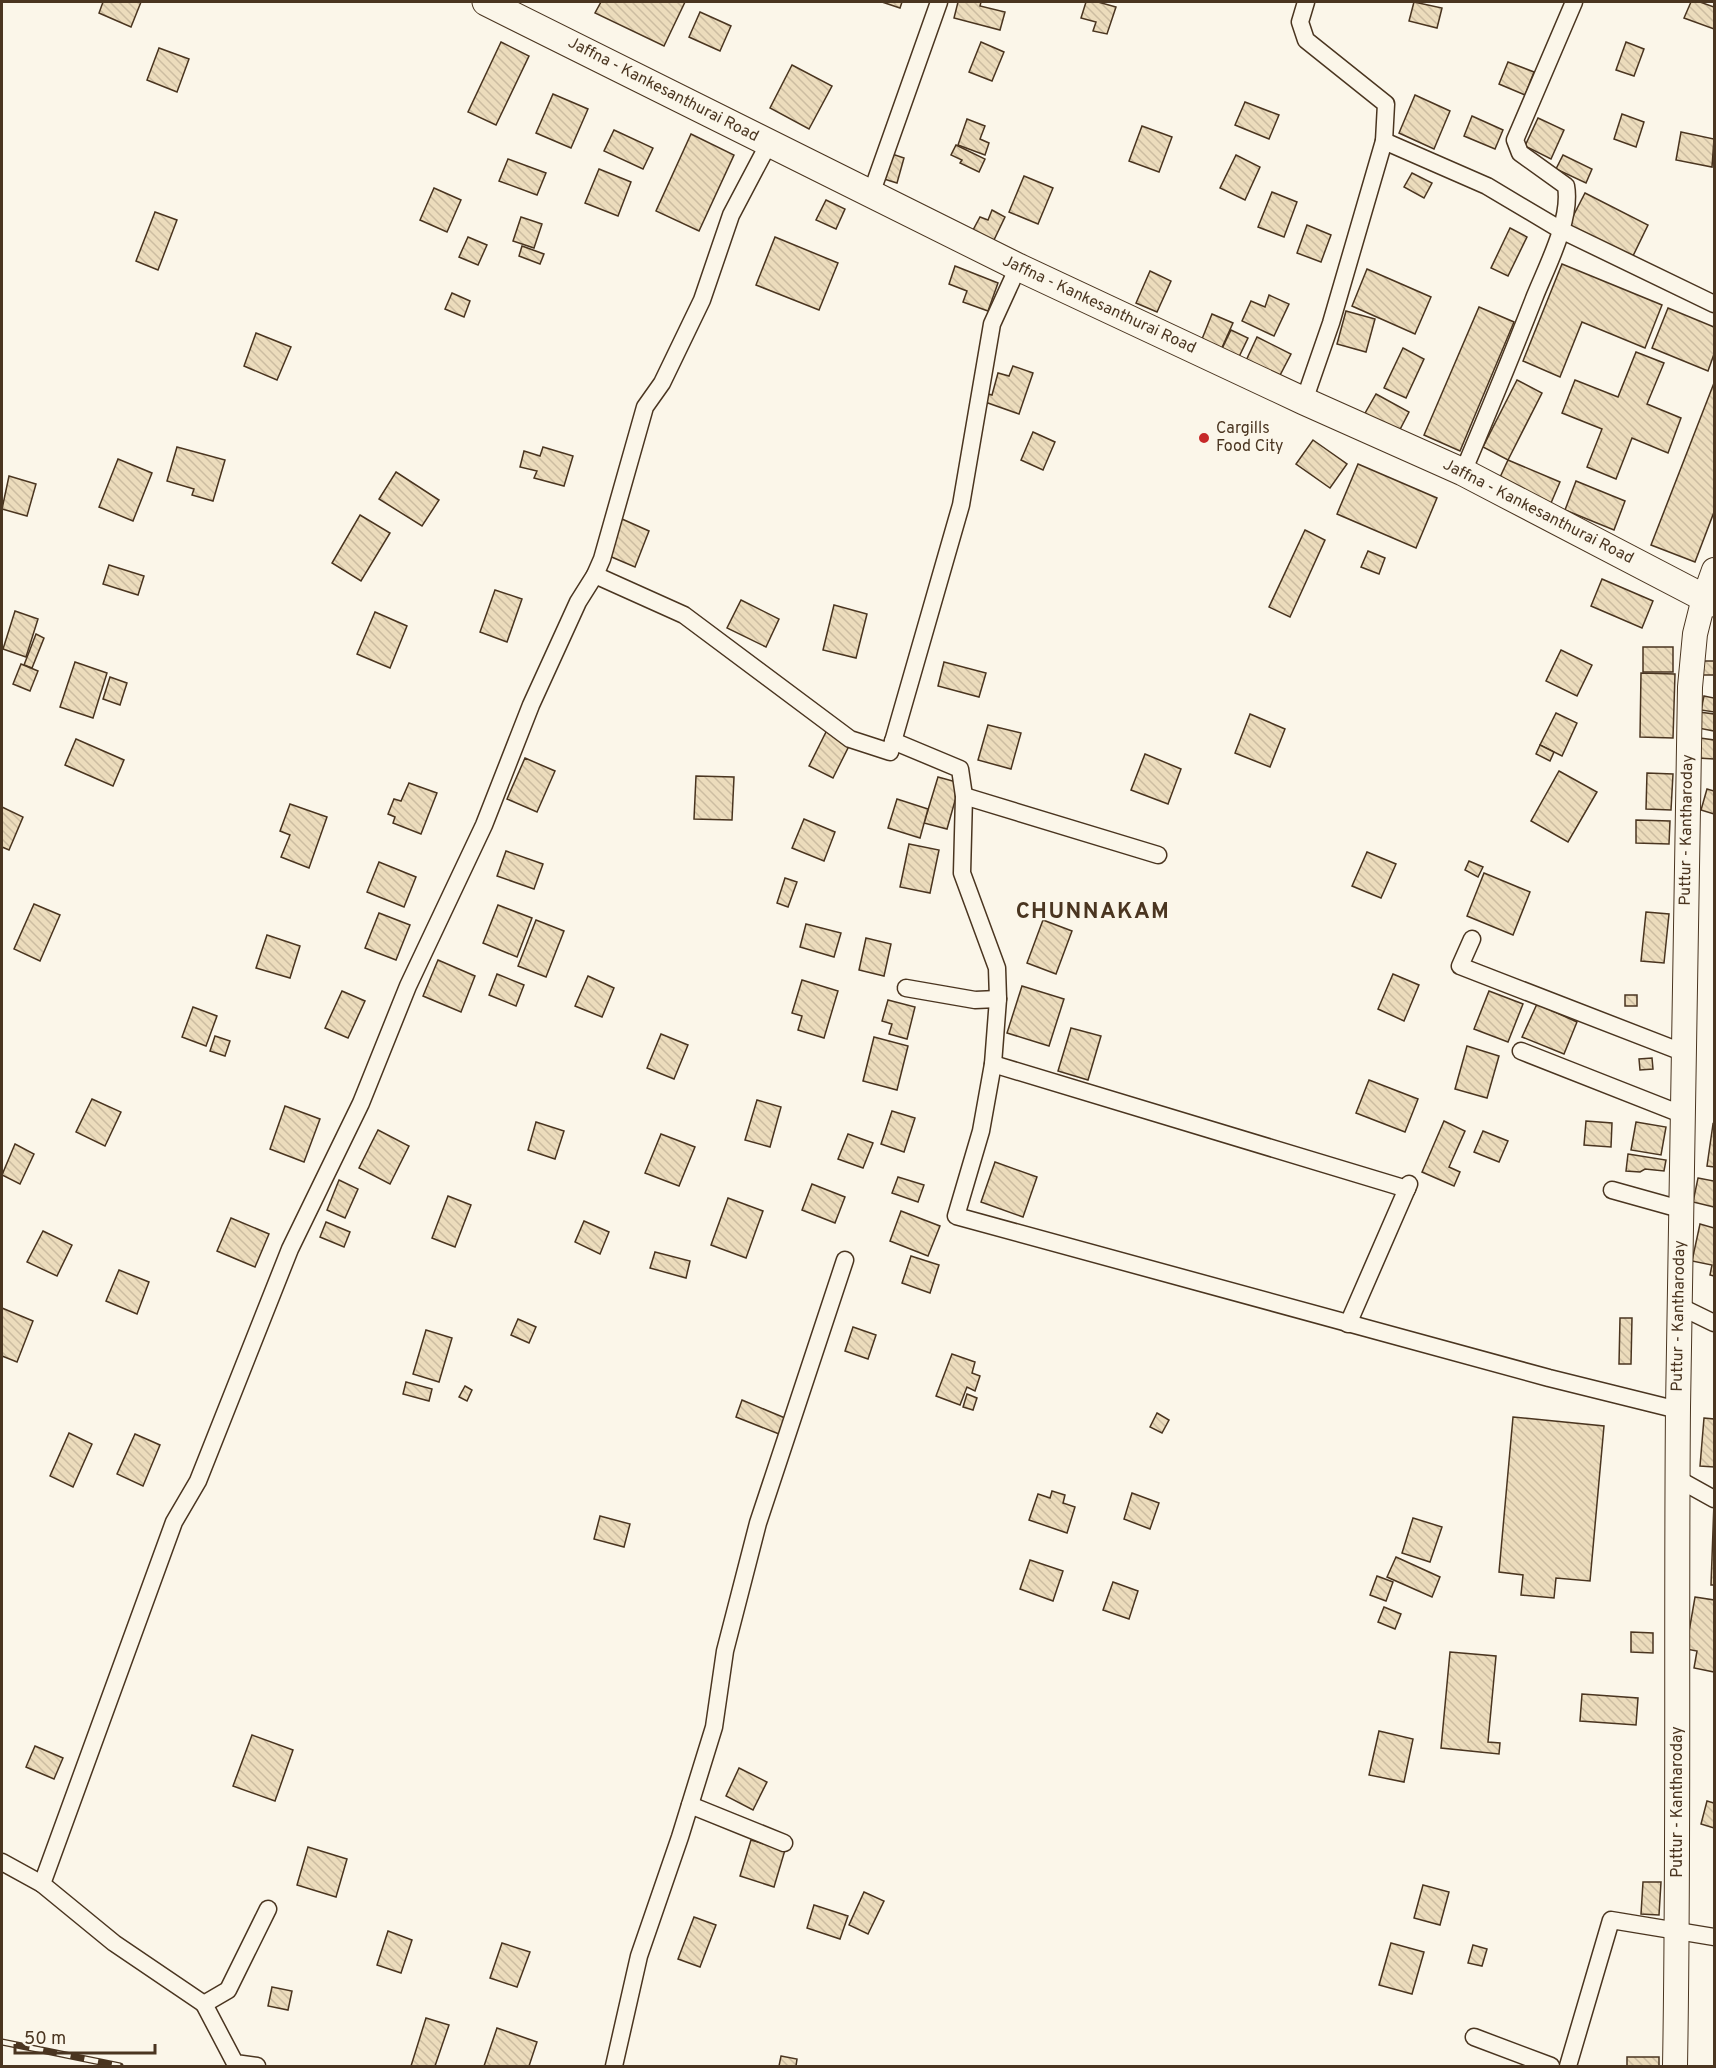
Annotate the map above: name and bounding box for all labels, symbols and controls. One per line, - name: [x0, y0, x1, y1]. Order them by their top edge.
- street label: Jaffna - Kankesanthurai Road: [564, 33, 762, 147]
- street label: Jaffna - Kankesanthurai Road: [999, 251, 1199, 359]
- place label: Cargills Food City: [1216, 419, 1283, 457]
- marker: Cargills Food City: [1197, 431, 1211, 445]
- street label: Jaffna - Kankesanthurai Road: [1439, 455, 1637, 569]
- street label: Puttur - Kantharoday: [1676, 754, 1698, 906]
- district label: CHUNNAKAM: [1016, 899, 1170, 926]
- street label: Puttur - Kantharoday: [1668, 1240, 1690, 1392]
- street label: Puttur - Kantharoday: [1668, 1726, 1688, 1878]
- scale bar: [15, 2017, 154, 2055]
- text: 50 m: [24, 2028, 66, 2051]

